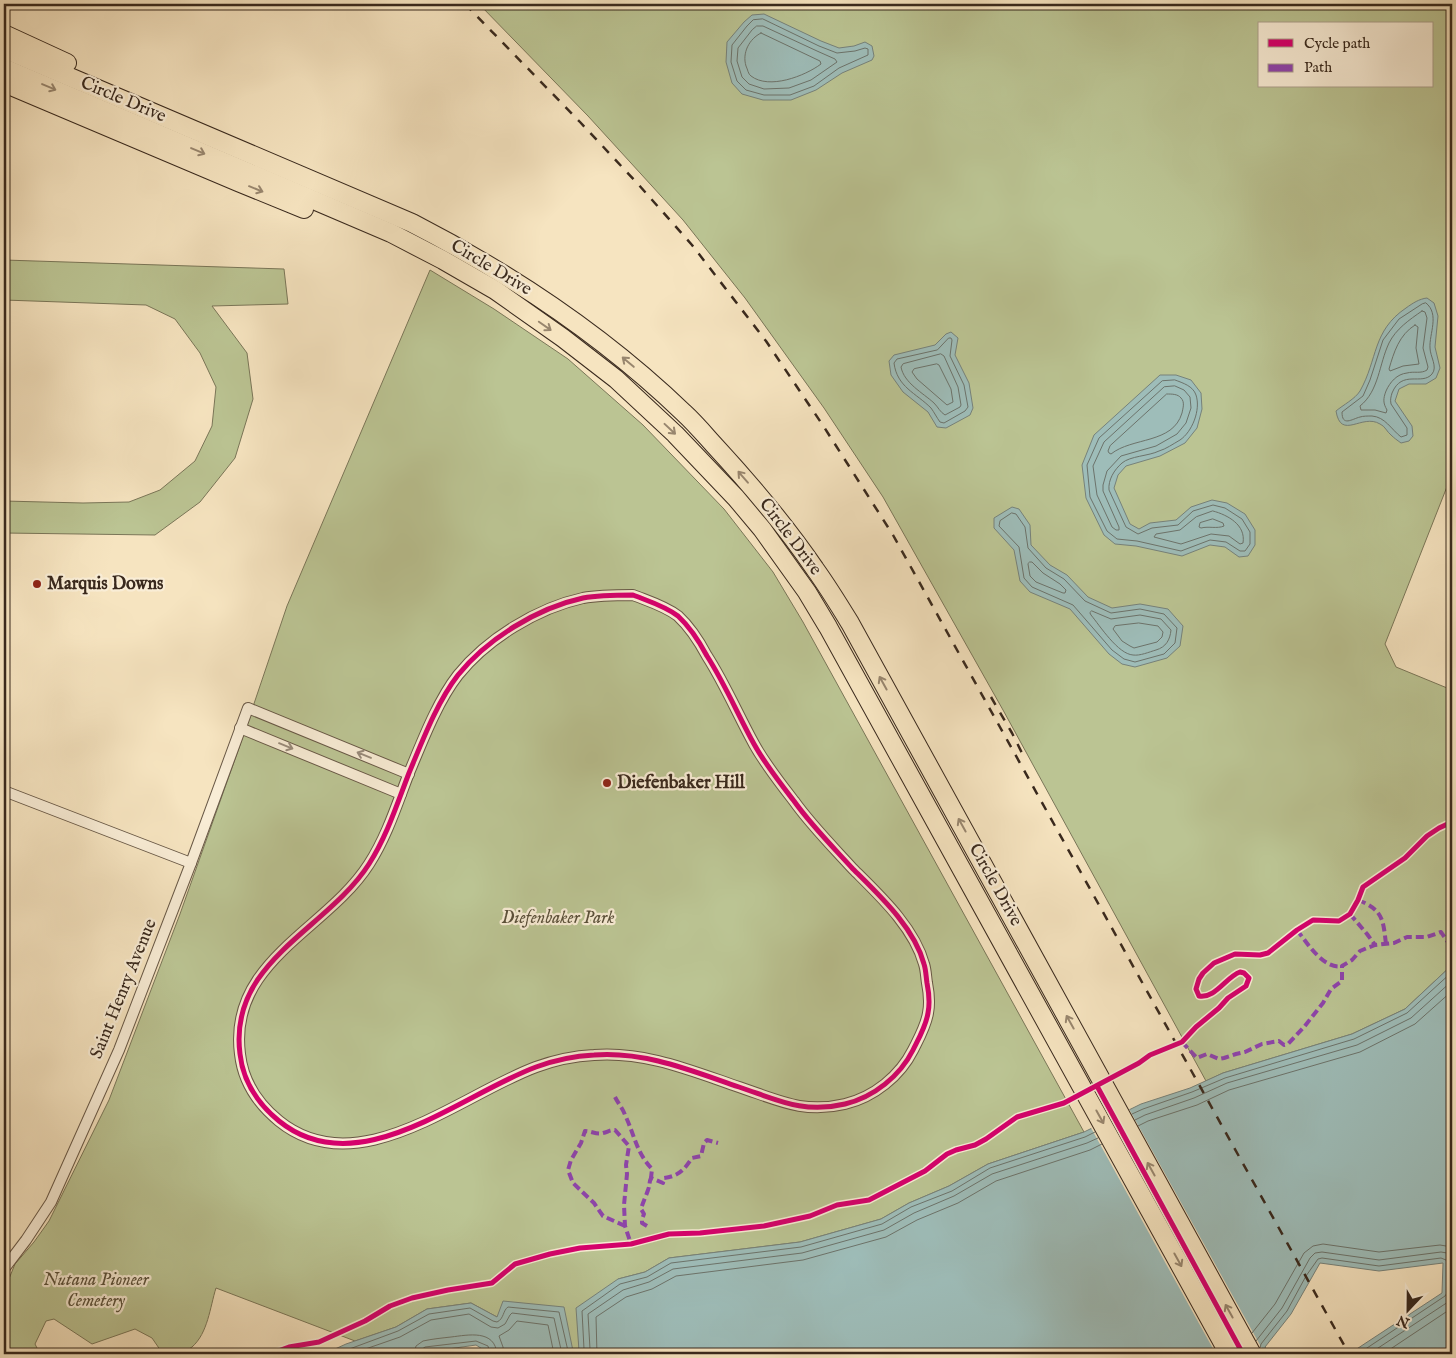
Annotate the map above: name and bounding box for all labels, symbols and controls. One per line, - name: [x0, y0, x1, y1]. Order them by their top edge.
- legend: [1258, 22, 1434, 88]
- text: Cycle path: [1304, 34, 1370, 53]
- text: Path: [1304, 58, 1332, 77]
- street label: Circle Drive: [77, 72, 169, 128]
- one-way arrow: [41, 82, 56, 92]
- one-way arrow: [190, 146, 205, 156]
- one-way arrow: [248, 185, 263, 195]
- street label: Circle Drive: [446, 235, 536, 301]
- one-way arrow: [538, 320, 551, 331]
- one-way arrow: [622, 357, 635, 368]
- one-way arrow: [664, 423, 676, 435]
- one-way arrow: [737, 470, 749, 483]
- street label: Circle Drive: [753, 494, 827, 580]
- place label: Marquis Downs: [47, 573, 164, 596]
- marker: Marquis Downs: [31, 578, 43, 590]
- one-way arrow: [878, 676, 888, 690]
- one-way arrow: [278, 743, 293, 752]
- one-way arrow: [357, 750, 372, 760]
- place label: Diefenbaker Hill: [617, 772, 746, 795]
- marker: Diefenbaker Hill: [601, 777, 613, 789]
- one-way arrow: [957, 818, 966, 833]
- street label: Circle Drive: [963, 840, 1027, 930]
- park label: Diefenbaker Park: [502, 907, 614, 930]
- street label: Saint Henry Avenue: [85, 916, 163, 1062]
- one-way arrow: [1065, 1015, 1075, 1030]
- one-way arrow: [1095, 1110, 1105, 1124]
- one-way arrow: [1146, 1162, 1155, 1177]
- one-way arrow: [1173, 1252, 1183, 1267]
- park label: Nutana Pioneer Cemetery: [43, 1269, 150, 1313]
- north arrow: [1384, 1286, 1434, 1336]
- one-way arrow: [1224, 1304, 1234, 1319]
- text: N: [1395, 1311, 1413, 1332]

